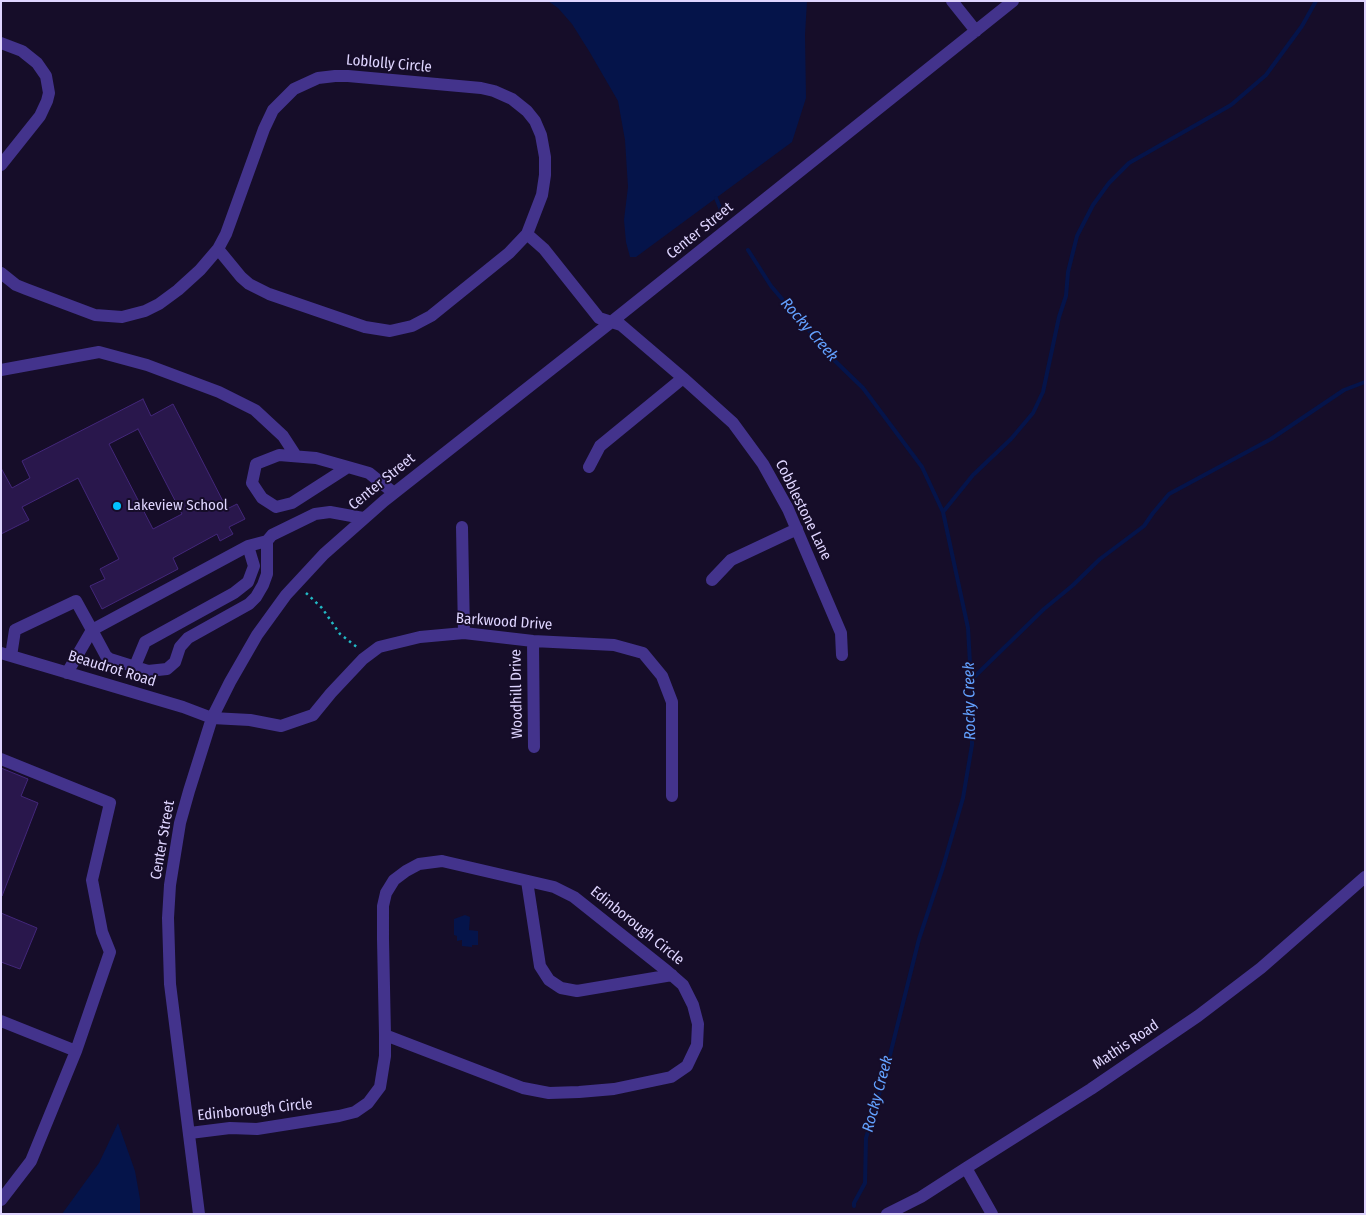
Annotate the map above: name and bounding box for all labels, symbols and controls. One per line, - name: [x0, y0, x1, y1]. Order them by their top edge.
- street label: Loblolly Circle: [345, 51, 433, 77]
- street label: Center Street: [663, 199, 737, 263]
- water label: Rocky Creek: [776, 294, 842, 366]
- street label: Center Street: [345, 450, 419, 514]
- street label: Cobblestone Lane: [771, 457, 835, 563]
- place label: Lakeview School: [127, 497, 228, 515]
- marker: Lakeview School: [111, 500, 123, 512]
- street label: Barkwood Drive: [455, 610, 553, 634]
- street label: Beaudrot Road: [66, 647, 158, 691]
- street label: Woodhill Drive: [507, 649, 527, 739]
- water label: Rocky Creek: [960, 662, 980, 740]
- street label: Center Street: [147, 799, 179, 881]
- street label: Edinborough Circle: [587, 883, 687, 969]
- street label: Mathis Road: [1090, 1016, 1162, 1074]
- water label: Rocky Creek: [859, 1054, 897, 1134]
- street label: Edinborough Circle: [197, 1095, 313, 1125]

